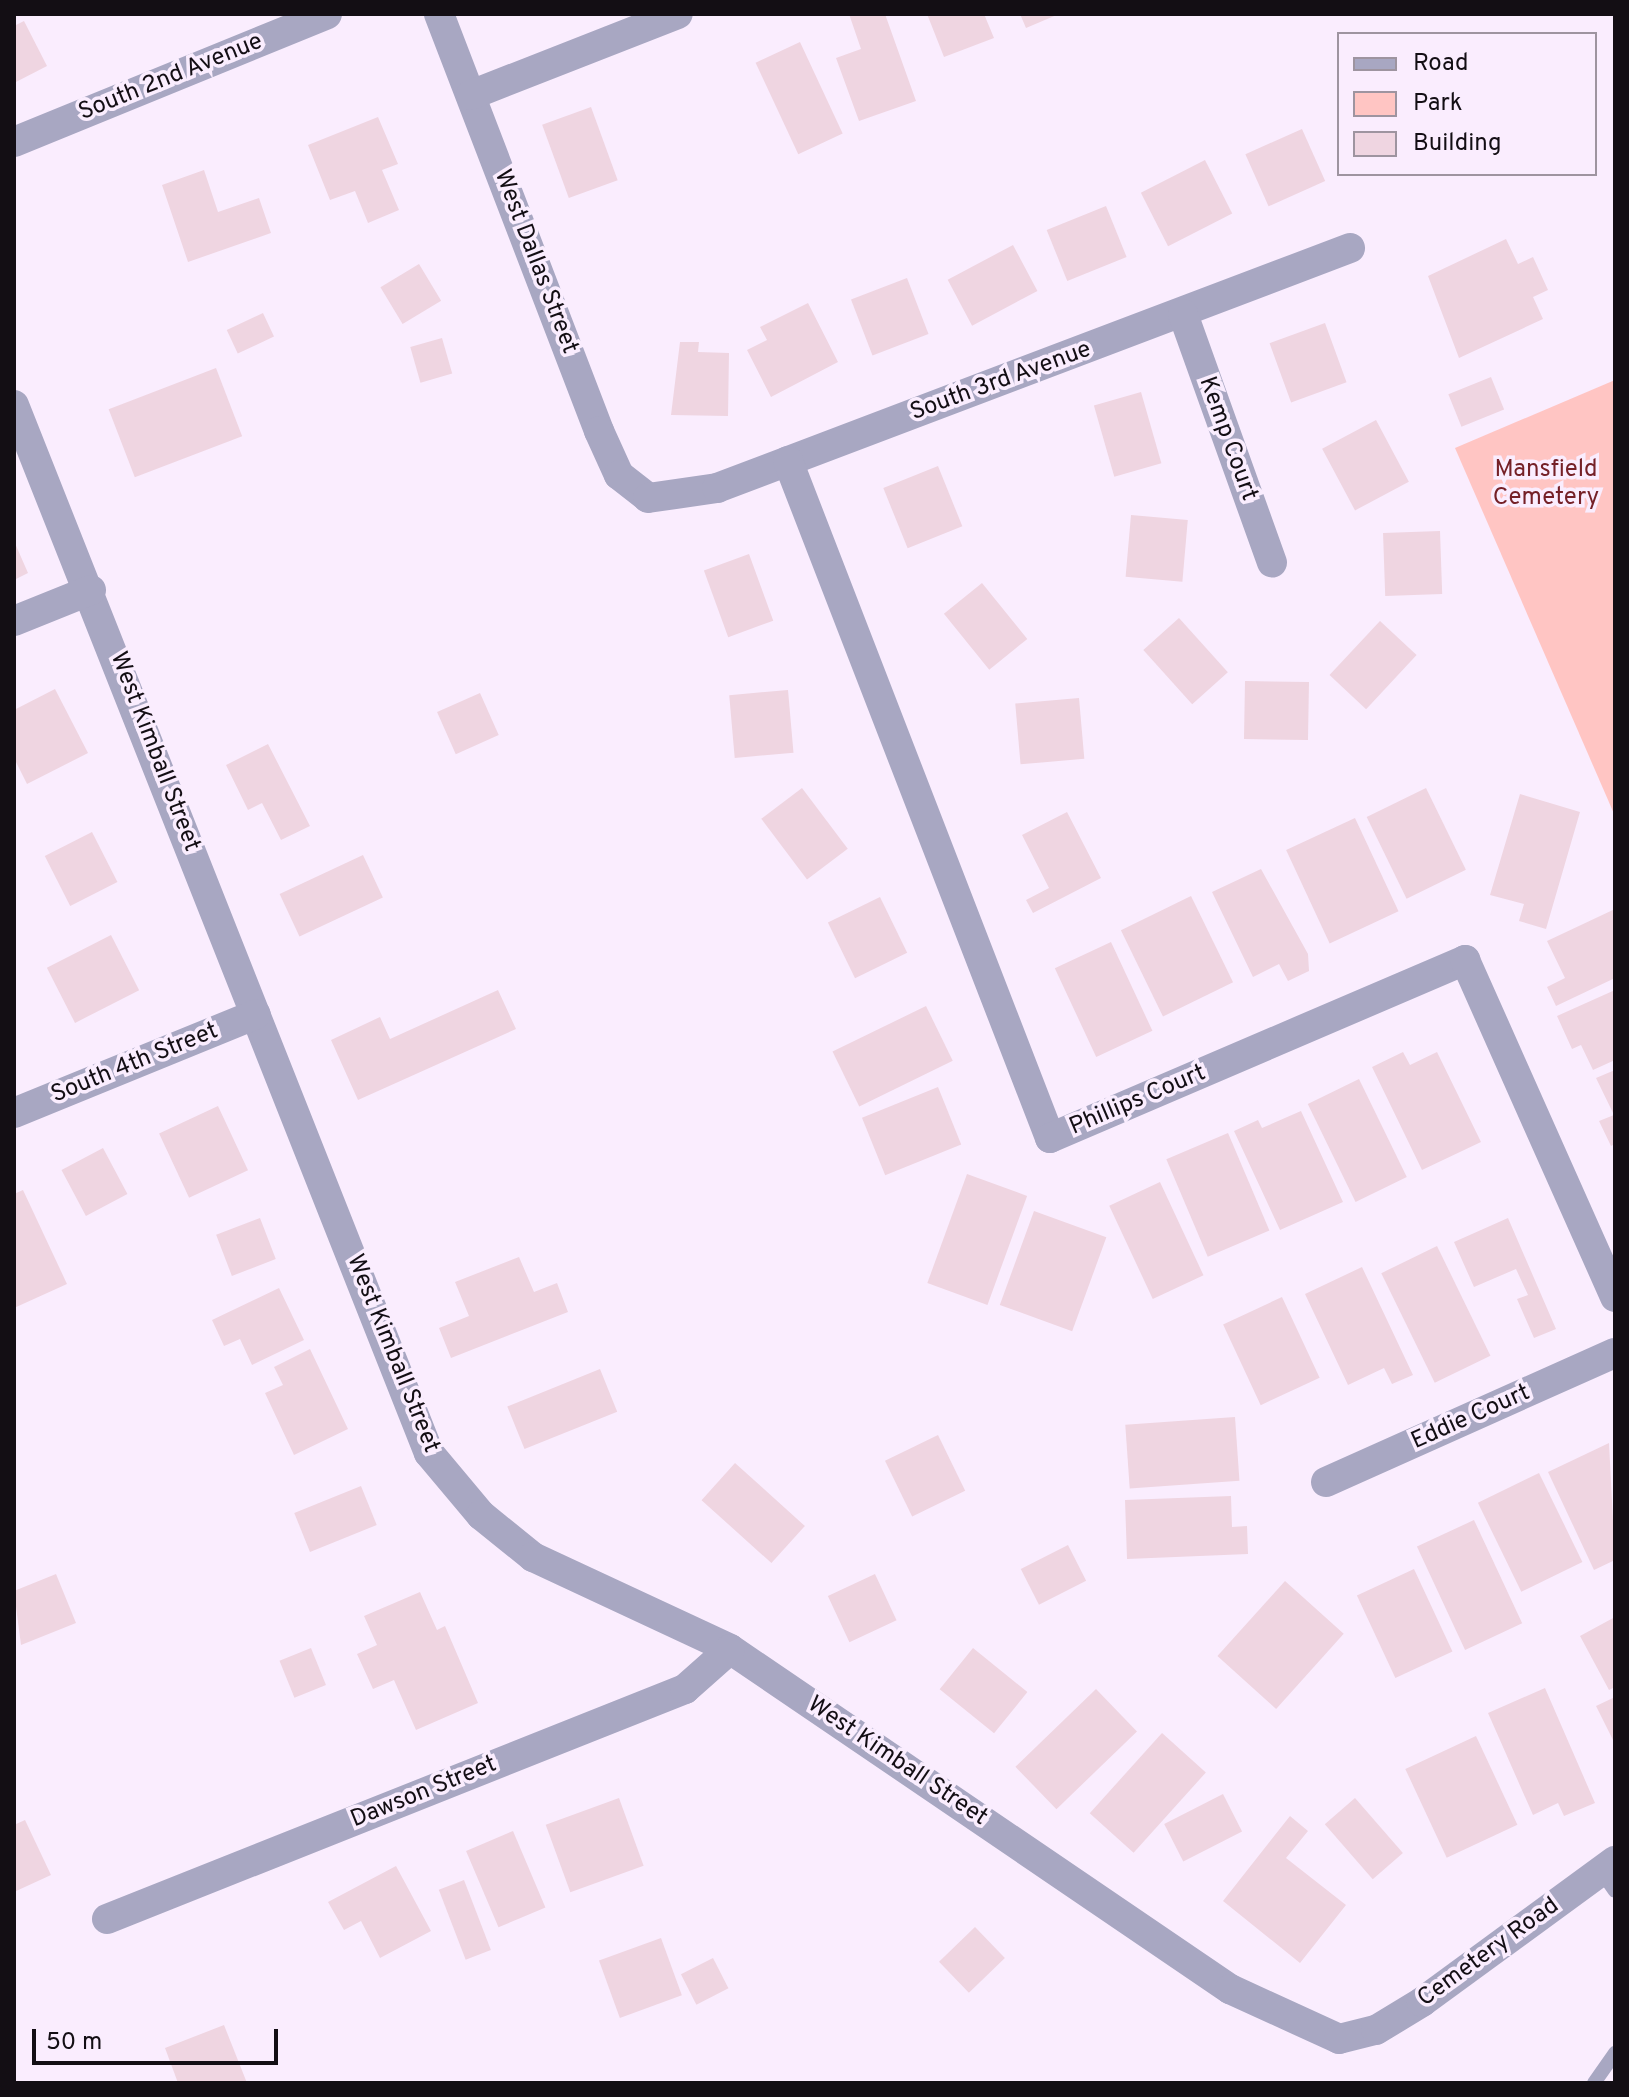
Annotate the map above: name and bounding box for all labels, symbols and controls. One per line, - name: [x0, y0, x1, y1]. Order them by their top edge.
- street label: South 2nd Avenue: [75, 28, 267, 128]
- legend: [1337, 32, 1597, 176]
- text: Road: [1413, 49, 1469, 79]
- text: Park: [1413, 89, 1463, 119]
- text: Building: [1413, 129, 1502, 159]
- street label: West Dallas Street: [487, 166, 583, 358]
- street label: South 3rd Avenue: [906, 336, 1096, 428]
- street label: Kemp Court: [1191, 373, 1263, 505]
- park label: Mansfield Cemetery: [1493, 457, 1599, 513]
- street label: West Kimball Street: [103, 648, 205, 856]
- street label: South 4th Street: [47, 1017, 223, 1111]
- street label: Phillips Court: [1066, 1059, 1210, 1143]
- street label: West Kimball Street: [339, 1251, 445, 1457]
- street label: Eddie Court: [1407, 1379, 1535, 1457]
- street label: West Kimball Street: [801, 1691, 993, 1833]
- street label: Dawson Street: [347, 1751, 501, 1835]
- street label: Cemetery Road: [1413, 1892, 1565, 2014]
- scale bar: [36, 2013, 282, 2063]
- text: 50 m: [46, 2028, 102, 2058]

